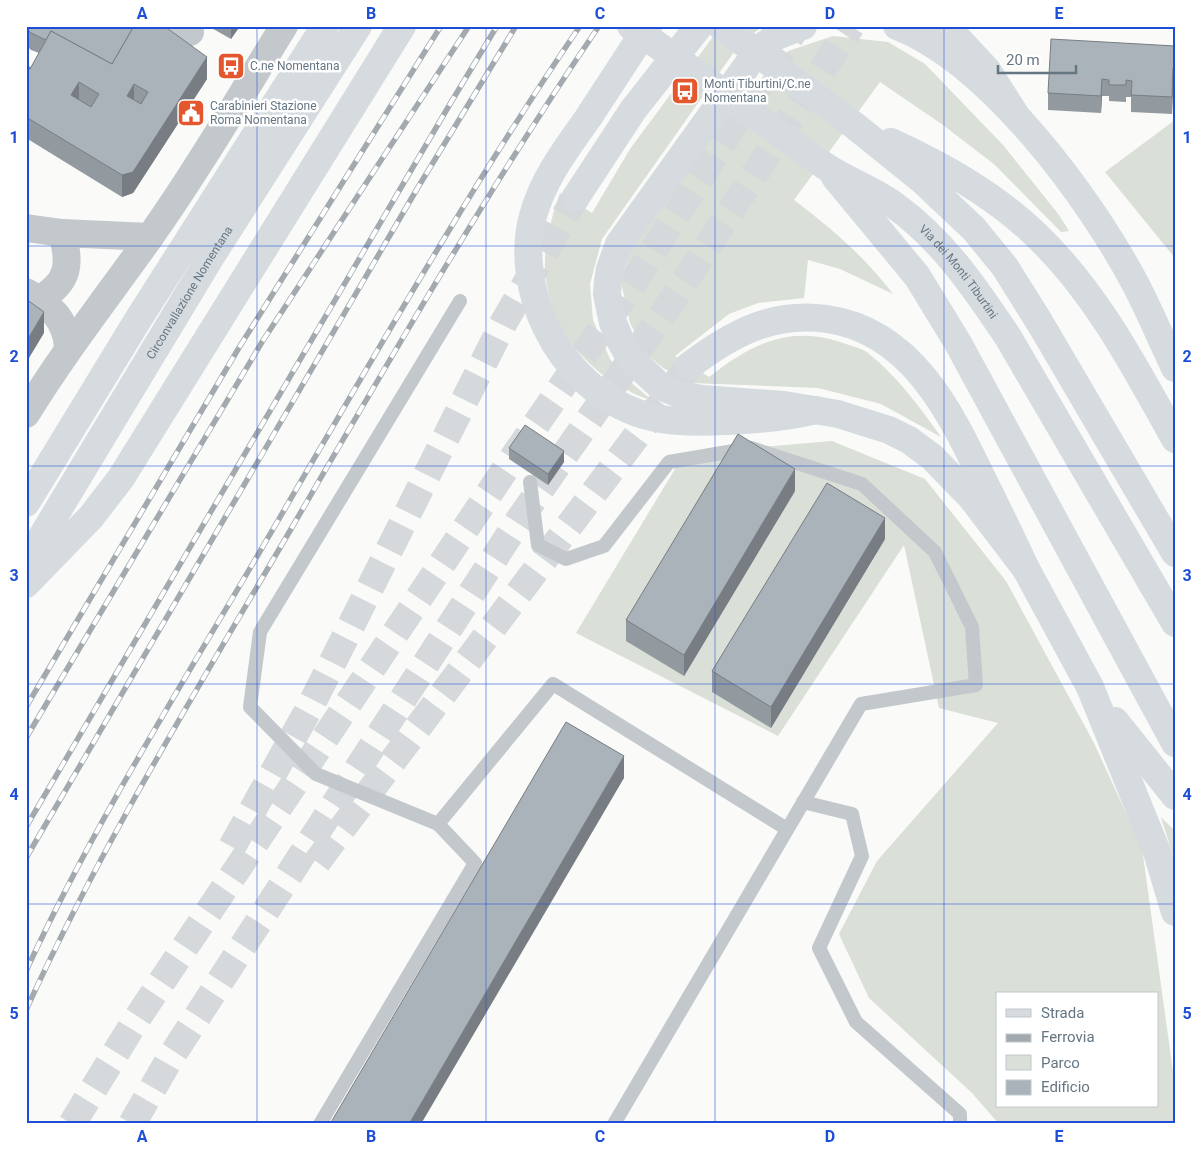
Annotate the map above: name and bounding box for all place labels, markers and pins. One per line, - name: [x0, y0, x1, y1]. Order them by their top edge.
- bus stop icon: C.ne Nomentana: [216, 51, 246, 81]
- place label: C.ne Nomentana: [250, 59, 339, 73]
- bus stop icon: Monti Tiburtini/C.ne Nomentana: [670, 76, 700, 106]
- place label: Monti Tiburtini/C.ne Nomentana: [704, 77, 811, 105]
- public building icon: Carabinieri Stazione Roma Nomentana: [176, 98, 206, 128]
- place label: Carabinieri Stazione Roma Nomentana: [210, 99, 317, 127]

